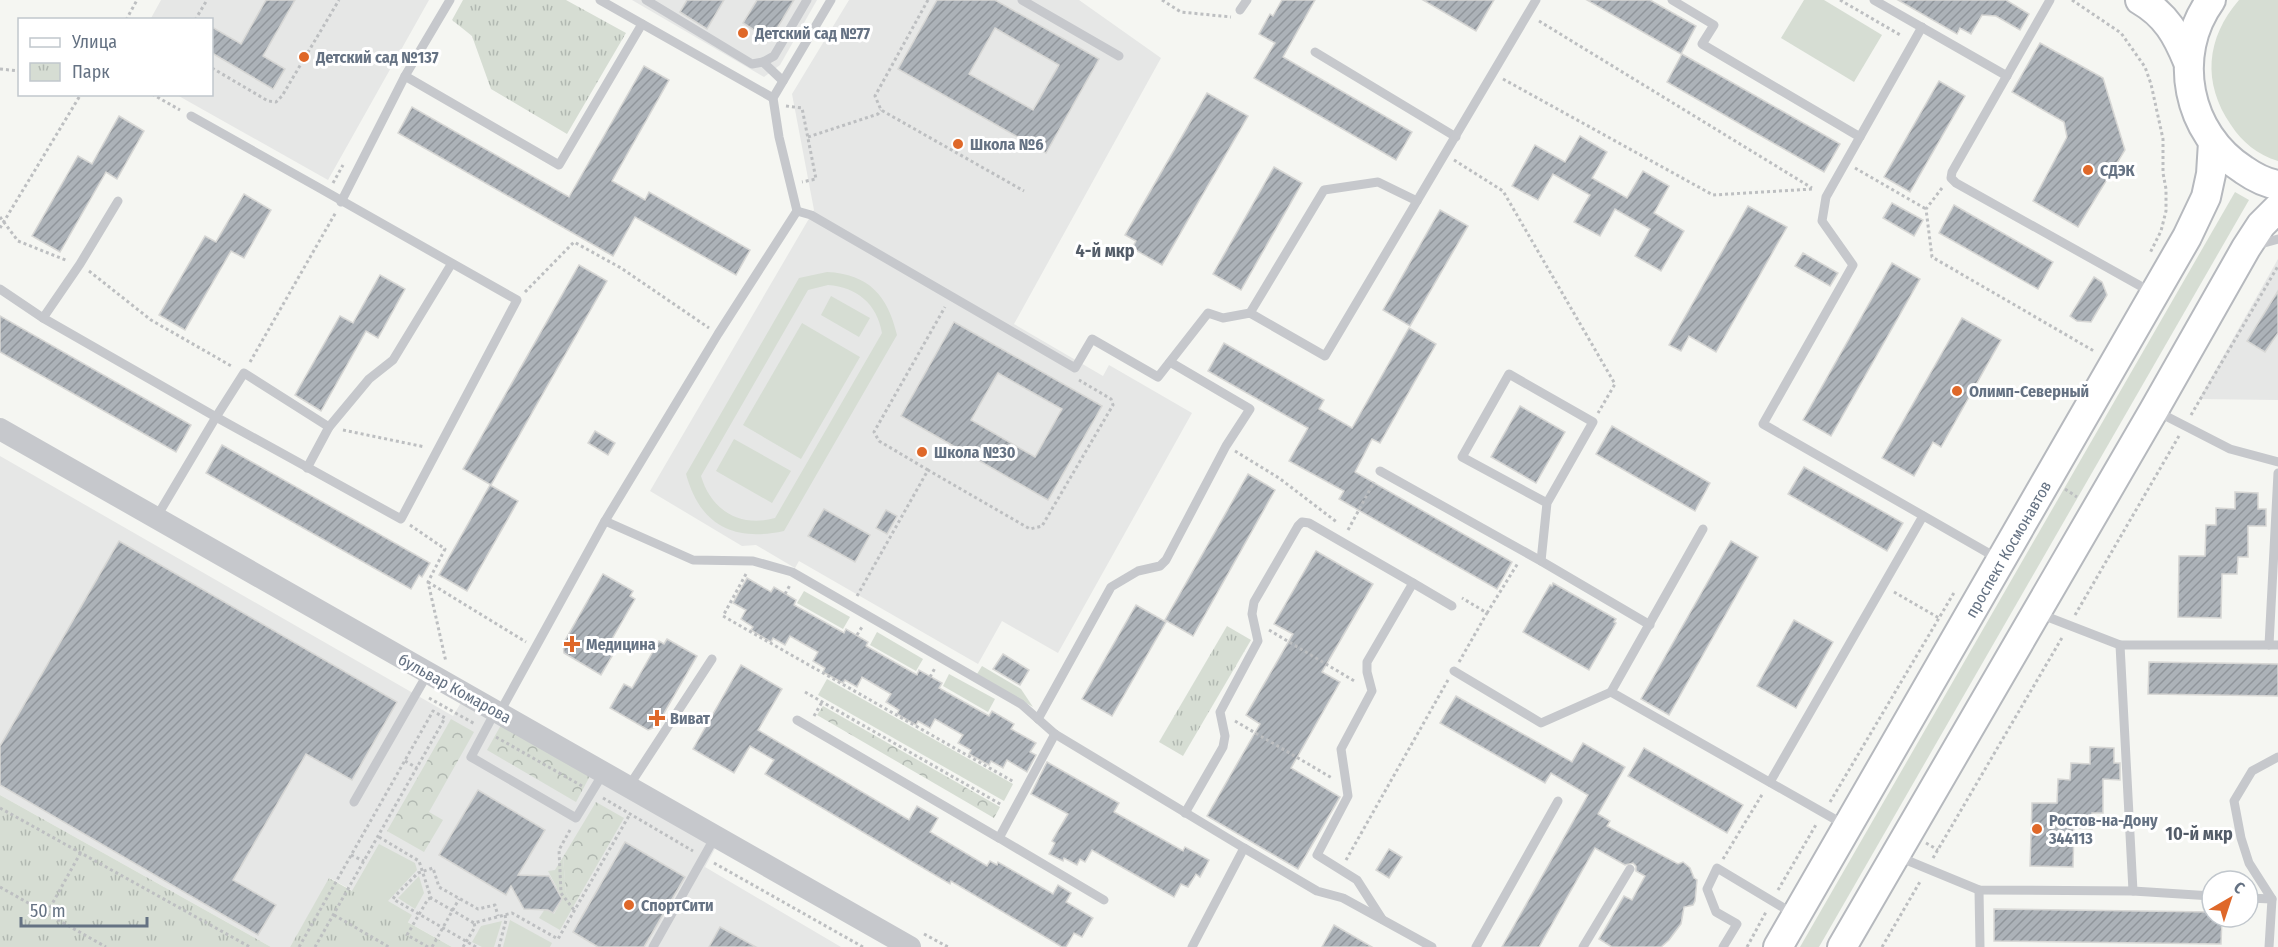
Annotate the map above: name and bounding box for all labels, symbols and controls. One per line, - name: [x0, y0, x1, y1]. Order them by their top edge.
- legend: [18, 18, 213, 96]
- place label: Детский сад №77: [754, 24, 870, 43]
- marker: Детский сад №77: [736, 26, 750, 40]
- text: Улица: [71, 31, 117, 53]
- place label: Детский сад №137: [315, 48, 439, 67]
- marker: Детский сад №137: [297, 50, 311, 64]
- text: Парк: [72, 61, 110, 83]
- place label: Школа №6: [970, 135, 1044, 154]
- marker: Школа №6: [951, 137, 965, 151]
- place label: СДЭК: [2100, 161, 2136, 180]
- marker: СДЭК: [2081, 163, 2095, 177]
- district label: 4-й мкр: [1075, 240, 1135, 262]
- place label: Олимп-Северный: [1969, 382, 2089, 401]
- marker: Олимп-Северный: [1950, 384, 1964, 398]
- place label: Школа №30: [934, 443, 1016, 462]
- marker: Школа №30: [915, 445, 929, 459]
- street label: проспект Космонавтов: [1962, 477, 2055, 621]
- marker: Медицина: [563, 635, 581, 653]
- place label: Медицина: [586, 635, 656, 654]
- street label: бульвар Комарова: [395, 650, 515, 727]
- marker: Виват: [648, 709, 666, 727]
- place label: Виват: [670, 709, 710, 728]
- place label: Ростов-на-Дону 344113: [2048, 811, 2158, 848]
- marker: Ростов-на-Дону 344113: [2030, 822, 2044, 836]
- district label: 10-й мкр: [2165, 823, 2233, 845]
- north arrow: [2200, 869, 2260, 929]
- text: С: [2230, 878, 2249, 898]
- scale bar: [21, 890, 147, 928]
- place label: СпортСити: [641, 896, 714, 915]
- marker: СпортСити: [622, 898, 636, 912]
- text: 50 m: [30, 900, 66, 922]

